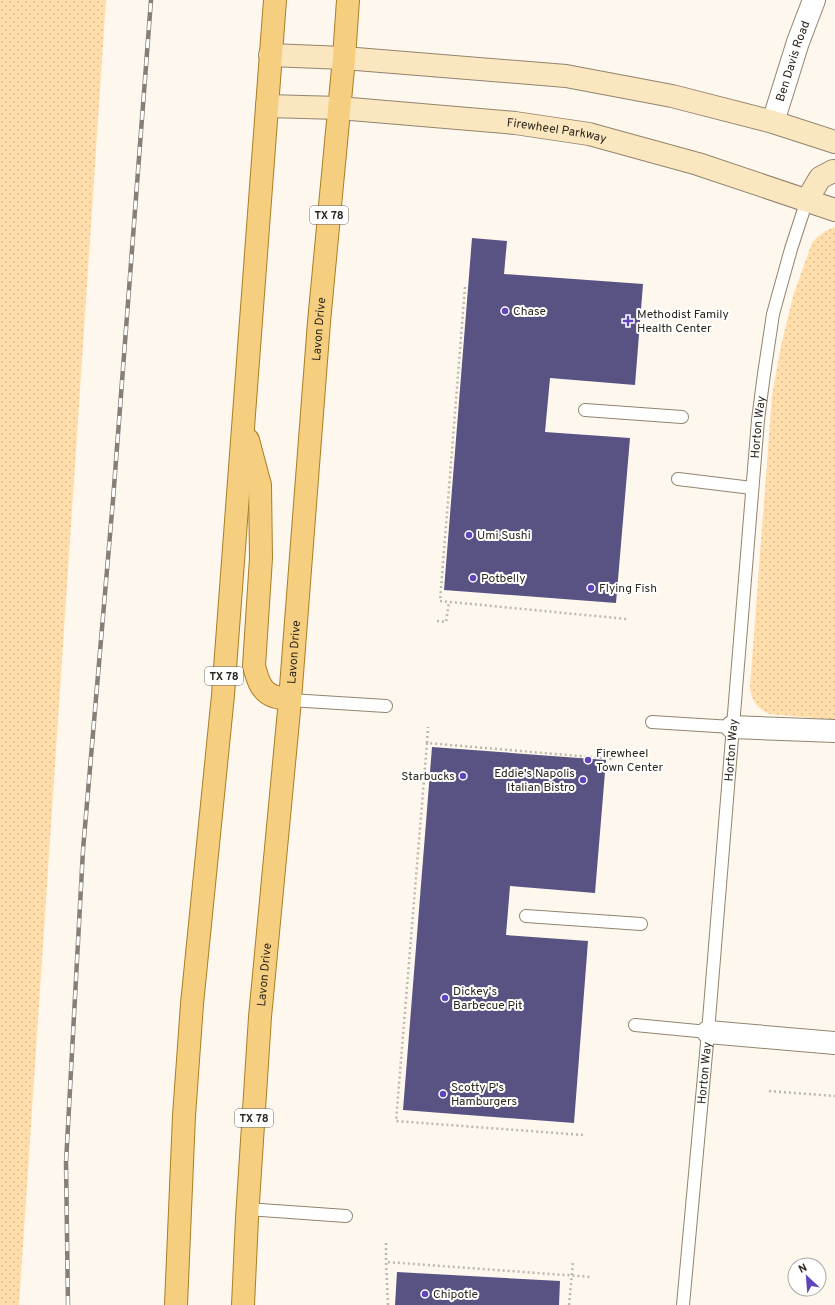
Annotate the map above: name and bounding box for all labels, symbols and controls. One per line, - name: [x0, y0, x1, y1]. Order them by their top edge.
- street label: Ben Davis Road: [773, 19, 814, 104]
- street label: Firewheel Parkway: [506, 115, 608, 147]
- road number: TX 78: [310, 206, 348, 224]
- street label: Lavon Drive: [309, 297, 330, 362]
- place label: Chase: [513, 304, 546, 320]
- marker: Chase: [500, 306, 510, 316]
- place label: Methodist Family Health Center: [637, 307, 729, 337]
- marker: Methodist Family Health Center: [622, 315, 634, 327]
- street label: Horton Way: [748, 395, 770, 459]
- place label: Umi Sushi: [477, 528, 531, 544]
- marker: Umi Sushi: [464, 530, 474, 540]
- place label: Potbelly: [481, 571, 526, 587]
- marker: Potbelly: [468, 573, 478, 583]
- place label: Flying Fish: [599, 581, 657, 597]
- marker: Flying Fish: [586, 583, 596, 593]
- street label: Lavon Drive: [284, 620, 305, 685]
- road number: TX 78: [205, 667, 243, 685]
- street label: Horton Way: [721, 718, 743, 782]
- place label: Firewheel Town Center: [596, 746, 664, 776]
- marker: Firewheel Town Center: [583, 755, 593, 765]
- place label: Eddie's Napolis Italian Bistro: [494, 766, 575, 796]
- place label: Starbucks: [401, 769, 455, 785]
- marker: Starbucks: [458, 771, 468, 781]
- marker: Eddie's Napolis Italian Bistro: [578, 775, 588, 785]
- street label: Lavon Drive: [254, 942, 276, 1007]
- place label: Dickey's Barbecue Pit: [453, 984, 523, 1014]
- marker: Dickey's Barbecue Pit: [440, 993, 450, 1003]
- street label: Horton Way: [694, 1041, 716, 1105]
- place label: Scotty P's Hamburgers: [451, 1080, 517, 1110]
- marker: Scotty P's Hamburgers: [438, 1089, 448, 1099]
- road number: TX 78: [235, 1109, 273, 1127]
- north arrow: [787, 1257, 827, 1297]
- text: N: [796, 1261, 810, 1277]
- place label: Chipotle: [433, 1287, 478, 1303]
- marker: Chipotle: [420, 1289, 430, 1299]

